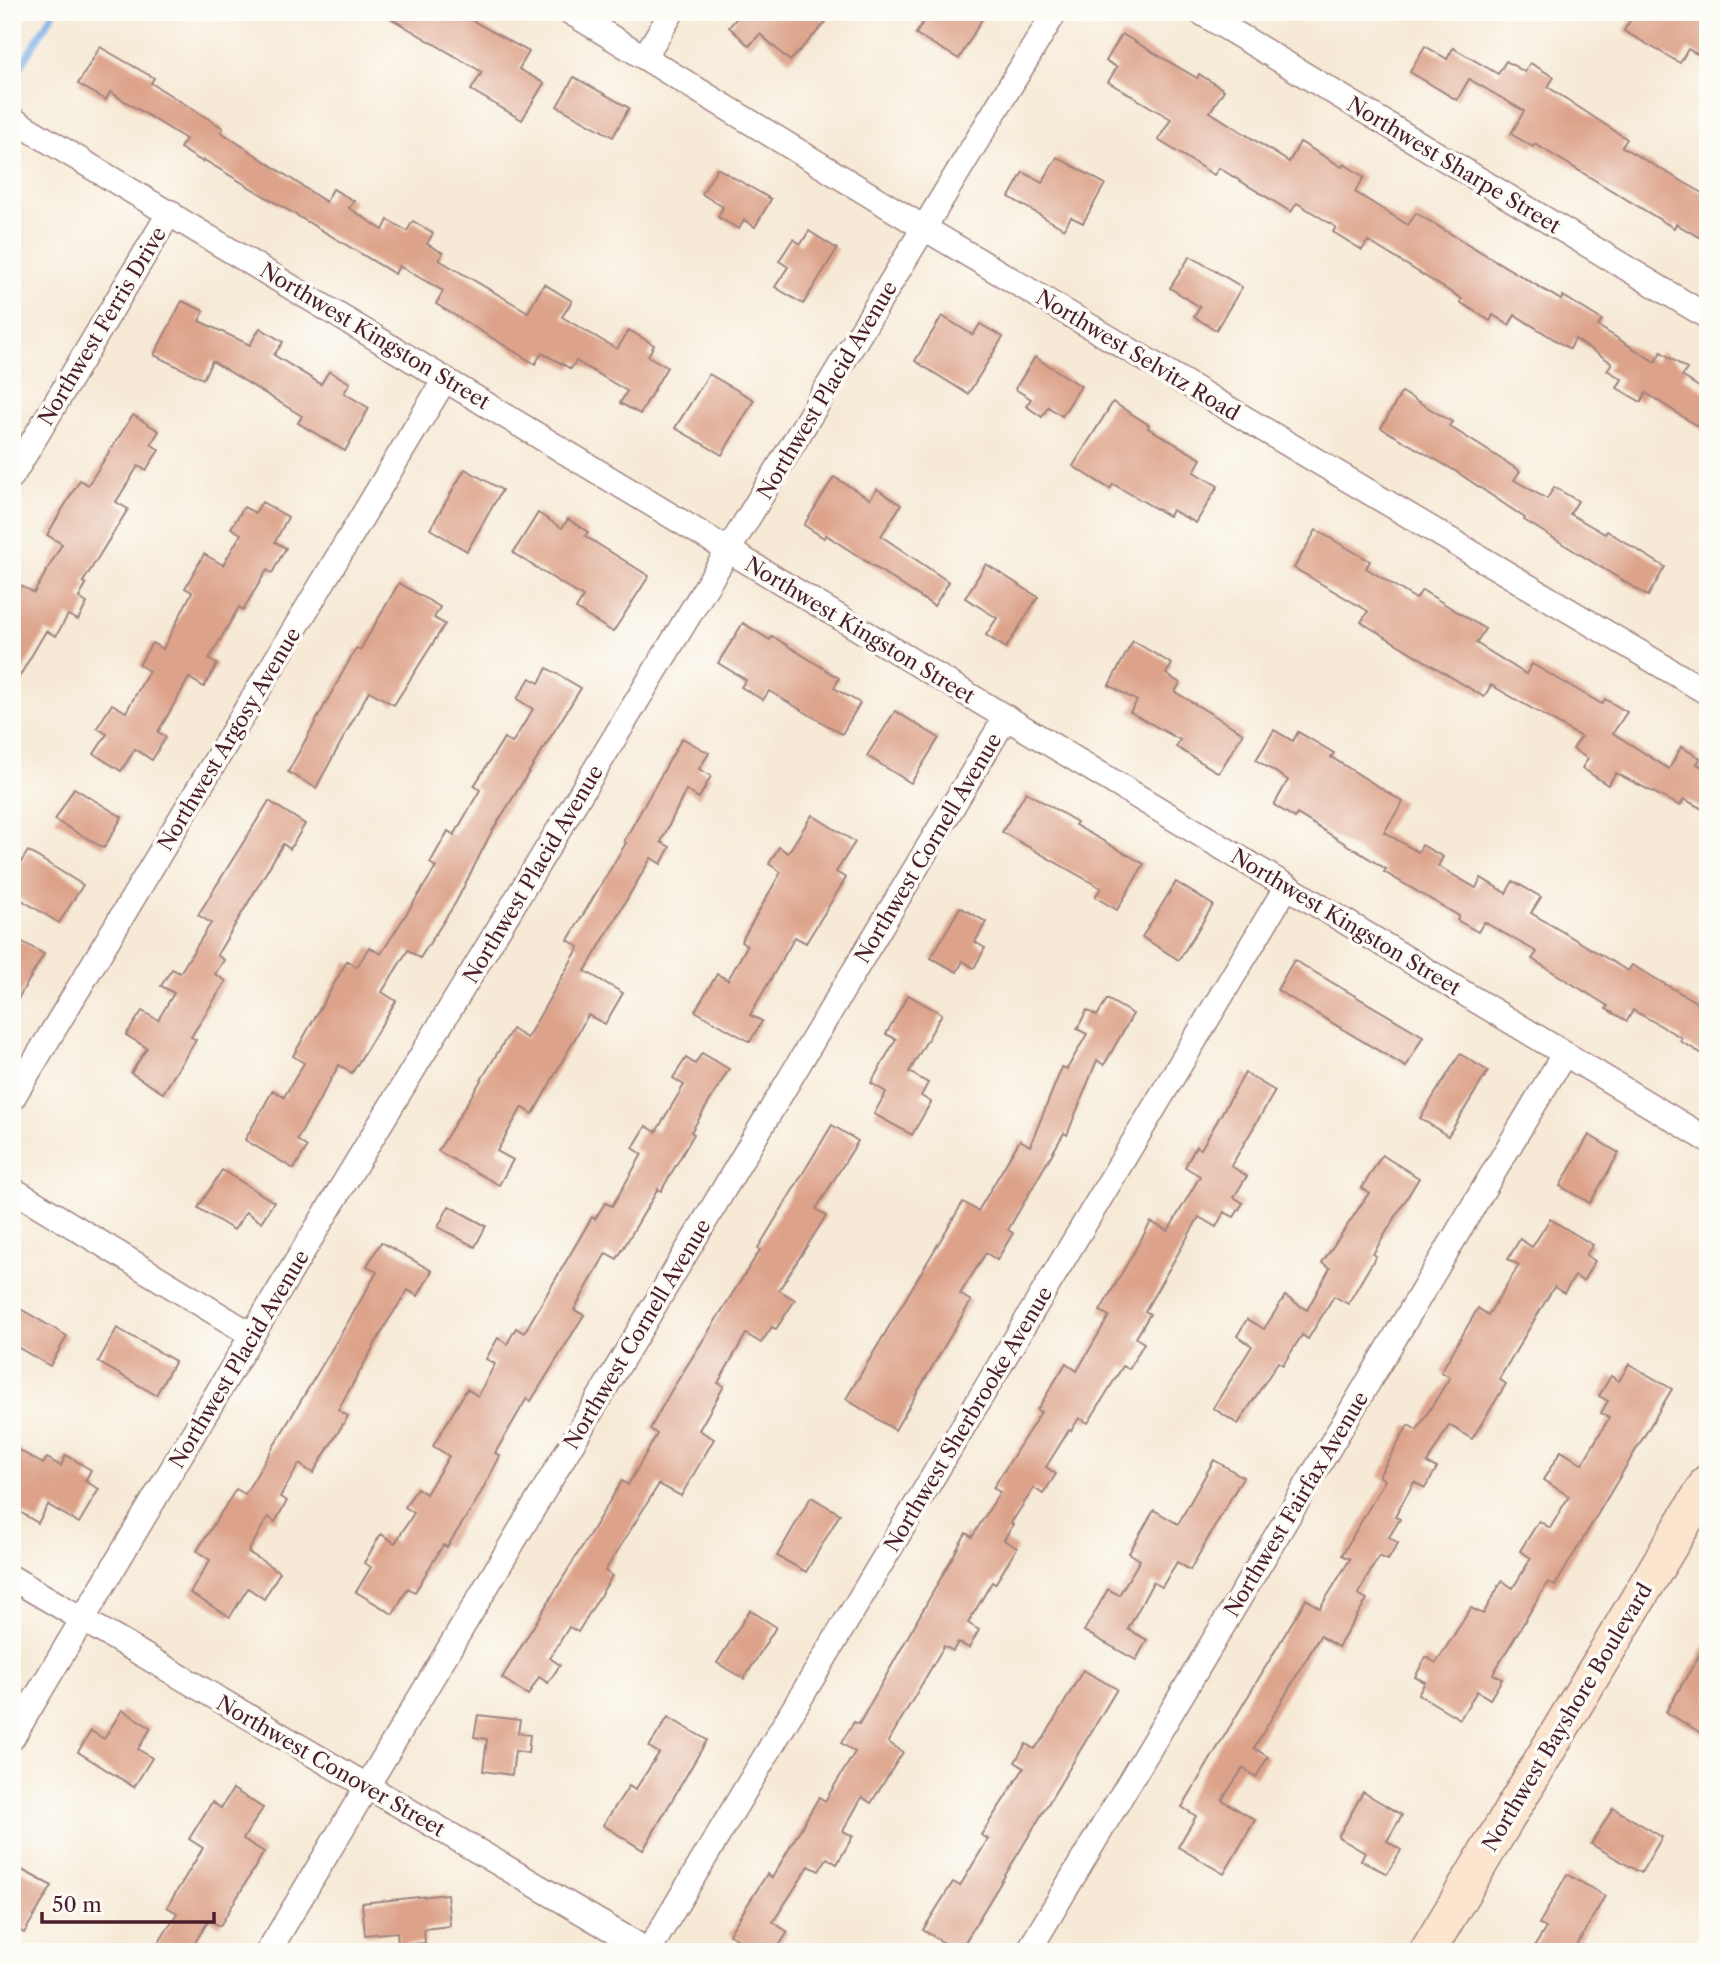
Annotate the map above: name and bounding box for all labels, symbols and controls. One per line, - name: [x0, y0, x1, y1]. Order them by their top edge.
- street label: Northwest Sharpe Street: [1343, 91, 1566, 239]
- street label: Northwest Ferris Drive: [33, 222, 171, 430]
- street label: Northwest Kingston Street: [256, 257, 495, 415]
- street label: Northwest Placid Avenue: [752, 276, 902, 504]
- street label: Northwest Selvitz Road: [1032, 284, 1245, 426]
- street label: Northwest Kingston Street: [741, 551, 980, 709]
- street label: Northwest Argosy Avenue: [152, 623, 306, 855]
- street label: Northwest Cornell Avenue: [849, 728, 1007, 968]
- street label: Northwest Placid Avenue: [458, 760, 608, 988]
- street label: Northwest Kingston Street: [1227, 843, 1466, 1001]
- street label: Northwest Cornell Avenue: [558, 1214, 716, 1454]
- street label: Northwest Placid Avenue: [164, 1245, 314, 1473]
- street label: Northwest Sherbrooke Avenue: [879, 1282, 1057, 1556]
- street label: Northwest Fairfax Avenue: [1219, 1387, 1373, 1621]
- street label: Northwest Bayshore Boulevard: [1477, 1578, 1657, 1855]
- street label: Northwest Conover Street: [212, 1690, 450, 1842]
- scale bar: [42, 1880, 214, 1924]
- text: 50 m: [52, 1892, 102, 1917]

